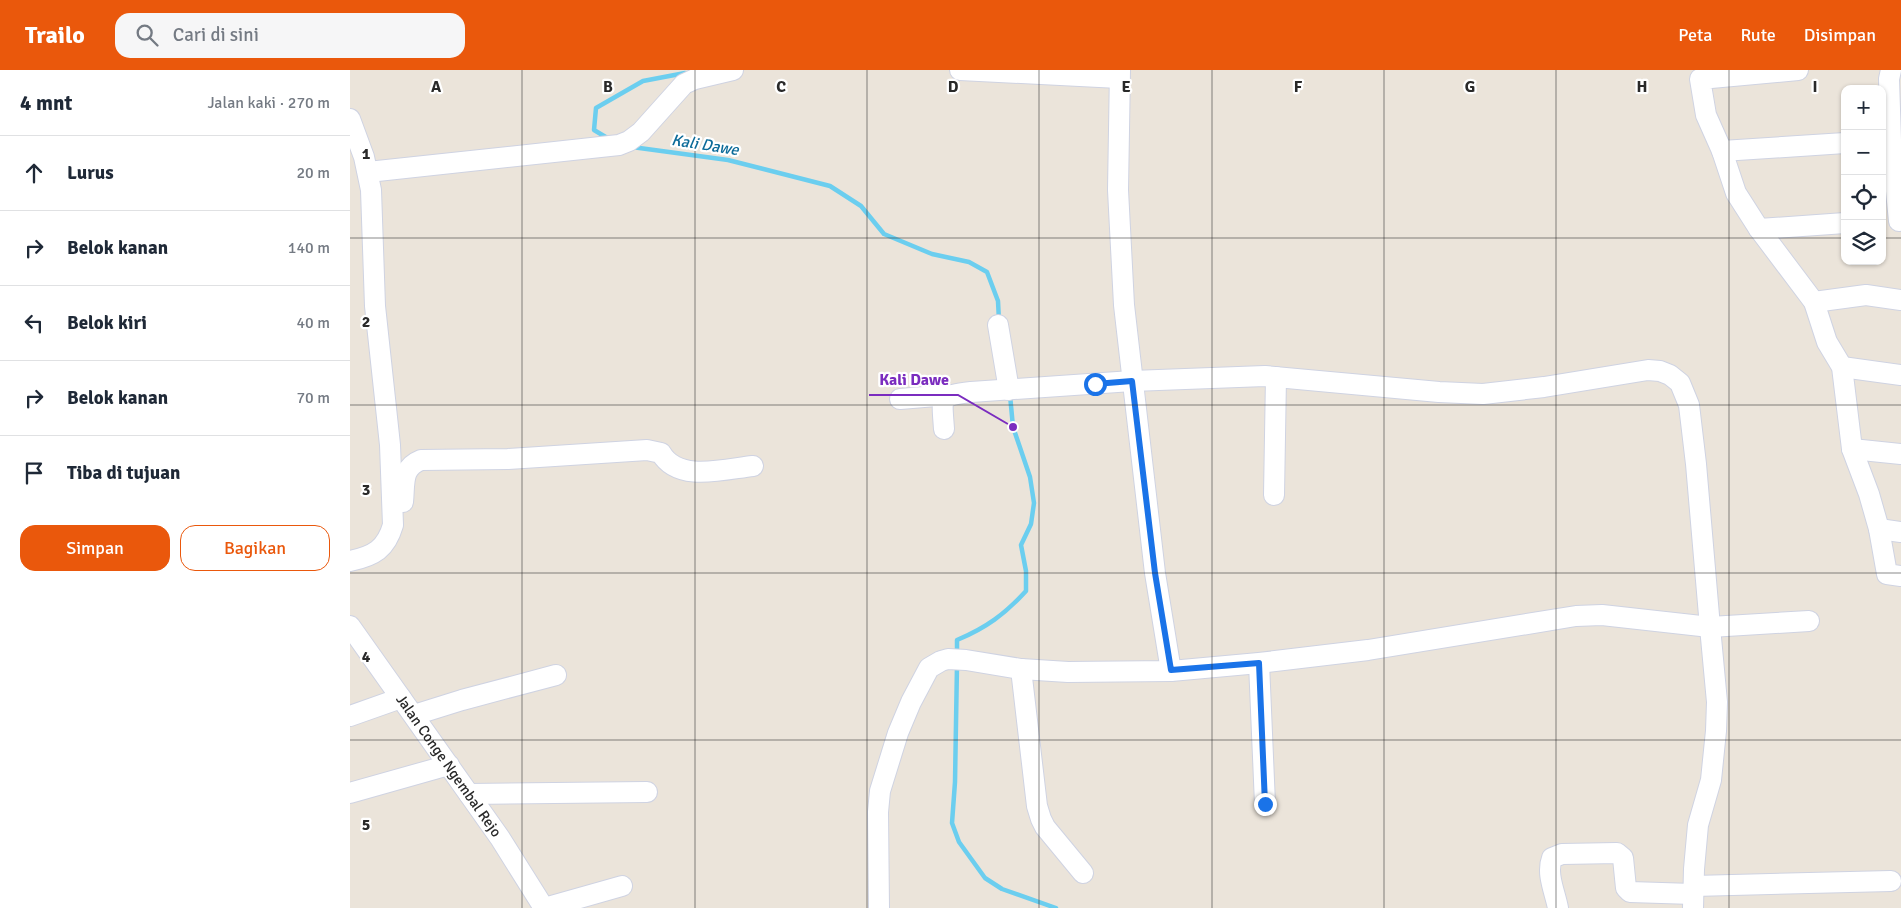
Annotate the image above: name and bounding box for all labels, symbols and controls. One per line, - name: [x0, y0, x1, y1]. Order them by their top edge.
- search box: [115, 13, 465, 58]
- text: Trailo: [25, 20, 85, 50]
- icon: search: [133, 21, 161, 49]
- text: Cari di sini: [173, 23, 259, 47]
- text: Peta: [1678, 24, 1712, 46]
- text: Rute: [1740, 24, 1776, 46]
- text: Disimpan: [1804, 24, 1876, 46]
- text: A: [431, 77, 442, 97]
- text: B: [603, 77, 613, 97]
- text: C: [776, 77, 786, 97]
- text: D: [948, 77, 959, 97]
- text: E: [1121, 77, 1131, 97]
- text: F: [1294, 77, 1303, 97]
- text: G: [1465, 77, 1475, 97]
- text: H: [1637, 77, 1647, 97]
- text: I: [1812, 77, 1818, 97]
- map controls: [1841, 85, 1886, 265]
- button: +: [1841, 85, 1886, 130]
- text: 4 mnt: [20, 90, 72, 116]
- text: Jalan kaki · 270 m: [208, 93, 330, 113]
- water label: Kali Dawe: [670, 130, 741, 160]
- button: −: [1841, 130, 1886, 175]
- text: 1: [362, 144, 371, 164]
- icon: ahead: [20, 159, 48, 187]
- text: Lurus: [67, 161, 114, 185]
- text: 20 m: [296, 163, 330, 183]
- button: locate: [1841, 175, 1886, 220]
- button: layers: [1841, 220, 1886, 265]
- icon: right: [20, 234, 48, 262]
- text: Belok kanan: [67, 236, 168, 260]
- text: 140 m: [288, 238, 330, 258]
- icon: left: [20, 309, 48, 337]
- text: Belok kiri: [67, 311, 147, 335]
- text: 2: [362, 312, 370, 332]
- text: 40 m: [296, 313, 330, 333]
- callout: Kali Dawe: [869, 364, 958, 395]
- text: Kali Dawe: [879, 370, 949, 390]
- route start: [1084, 373, 1107, 396]
- icon: right: [20, 384, 48, 412]
- text: Belok kanan: [67, 386, 168, 410]
- text: 70 m: [296, 388, 330, 408]
- icon: arrive: [20, 459, 48, 487]
- text: Tiba di tujuan: [67, 461, 180, 485]
- text: 3: [362, 480, 370, 500]
- button: Simpan: [20, 525, 170, 571]
- button: Bagikan: [180, 525, 330, 571]
- text: 4: [362, 647, 371, 667]
- street label: Jalan Conge Ngembal Rejo: [392, 691, 505, 840]
- route end: [1254, 793, 1277, 816]
- text: 5: [362, 815, 370, 835]

